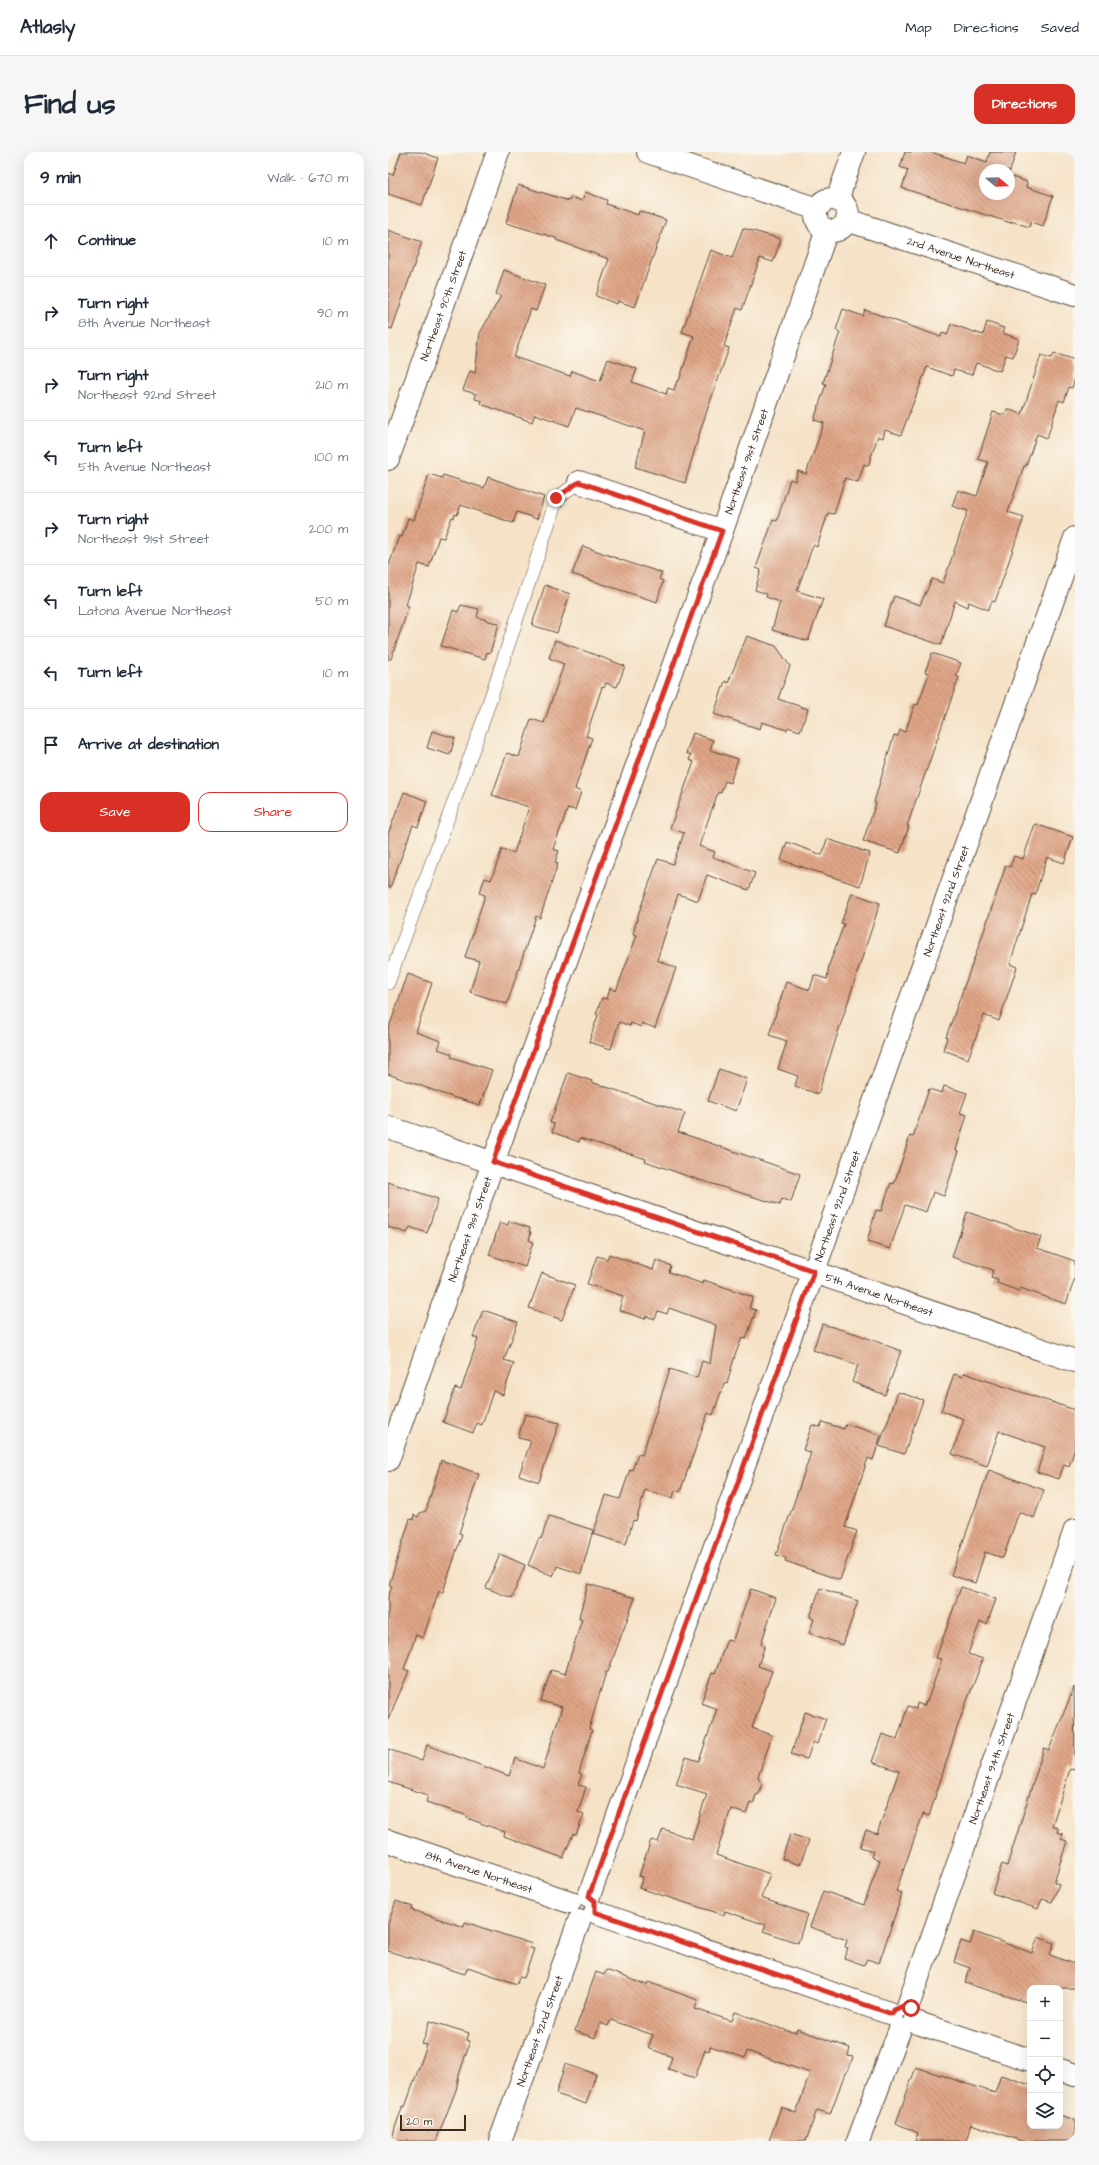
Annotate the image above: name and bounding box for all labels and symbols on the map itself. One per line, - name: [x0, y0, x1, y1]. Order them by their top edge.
- north arrow: [979, 164, 1015, 200]
- street label: 2nd Avenue Northeast: [905, 233, 1017, 282]
- street label: Northeast 90th Street: [416, 248, 470, 363]
- street label: Northeast 91st Street: [721, 406, 772, 516]
- route end: [547, 489, 565, 507]
- street label: Northeast 92nd Street: [919, 843, 973, 958]
- street label: Northeast 92nd Street: [810, 1148, 864, 1264]
- street label: Northeast 91st Street: [444, 1174, 495, 1284]
- street label: 5th Avenue Northeast: [823, 1269, 936, 1320]
- street label: Northeast 94th Street: [965, 1710, 1018, 1826]
- street label: 8th Avenue Northeast: [423, 1847, 535, 1897]
- street label: Northeast 92nd Street: [513, 1973, 567, 2089]
- route start: [902, 1999, 920, 2017]
- scale bar: [400, 2113, 466, 2132]

